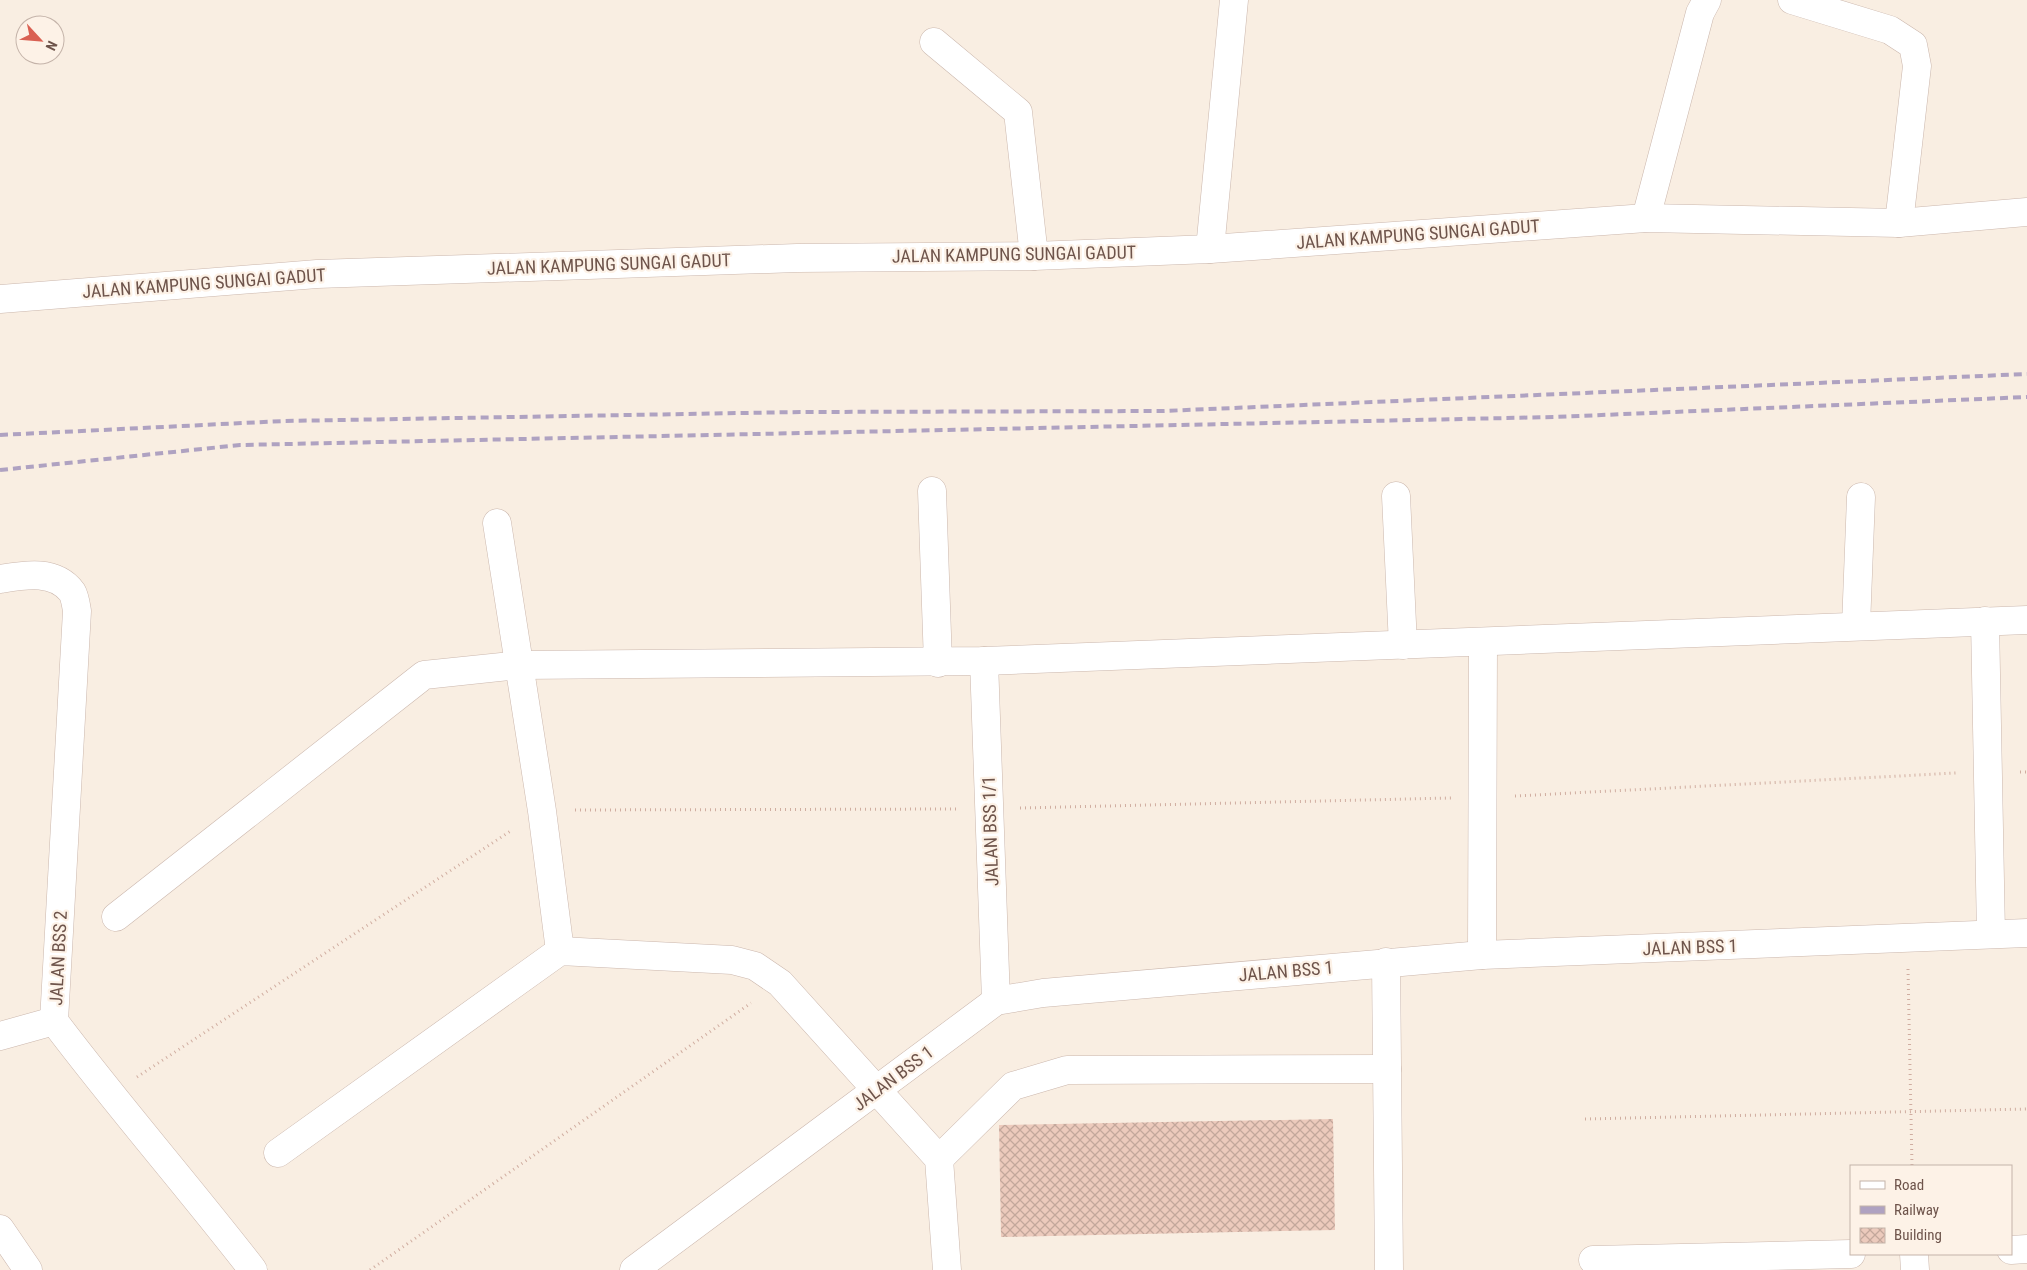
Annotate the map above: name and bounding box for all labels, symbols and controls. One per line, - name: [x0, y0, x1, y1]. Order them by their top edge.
- north arrow: [15, 15, 65, 65]
- text: N: [43, 38, 61, 53]
- street label: JALAN KAMPUNG SUNGAI GADUT: [1296, 215, 1540, 253]
- street label: JALAN KAMPUNG SUNGAI GADUT: [892, 241, 1136, 267]
- street label: JALAN KAMPUNG SUNGAI GADUT: [487, 249, 731, 279]
- street label: JALAN KAMPUNG SUNGAI GADUT: [82, 264, 326, 302]
- street label: JALAN BSS 1/1: [978, 775, 1002, 887]
- street label: JALAN BSS 2: [45, 910, 71, 1006]
- street label: JALAN BSS 1: [1642, 935, 1738, 959]
- street label: JALAN BSS 1: [1238, 956, 1334, 986]
- street label: JALAN BSS 1: [849, 1041, 937, 1115]
- legend: [1850, 1165, 2012, 1255]
- text: Road: [1894, 1176, 1924, 1194]
- text: Railway: [1894, 1201, 1939, 1219]
- text: Building: [1894, 1226, 1942, 1244]

